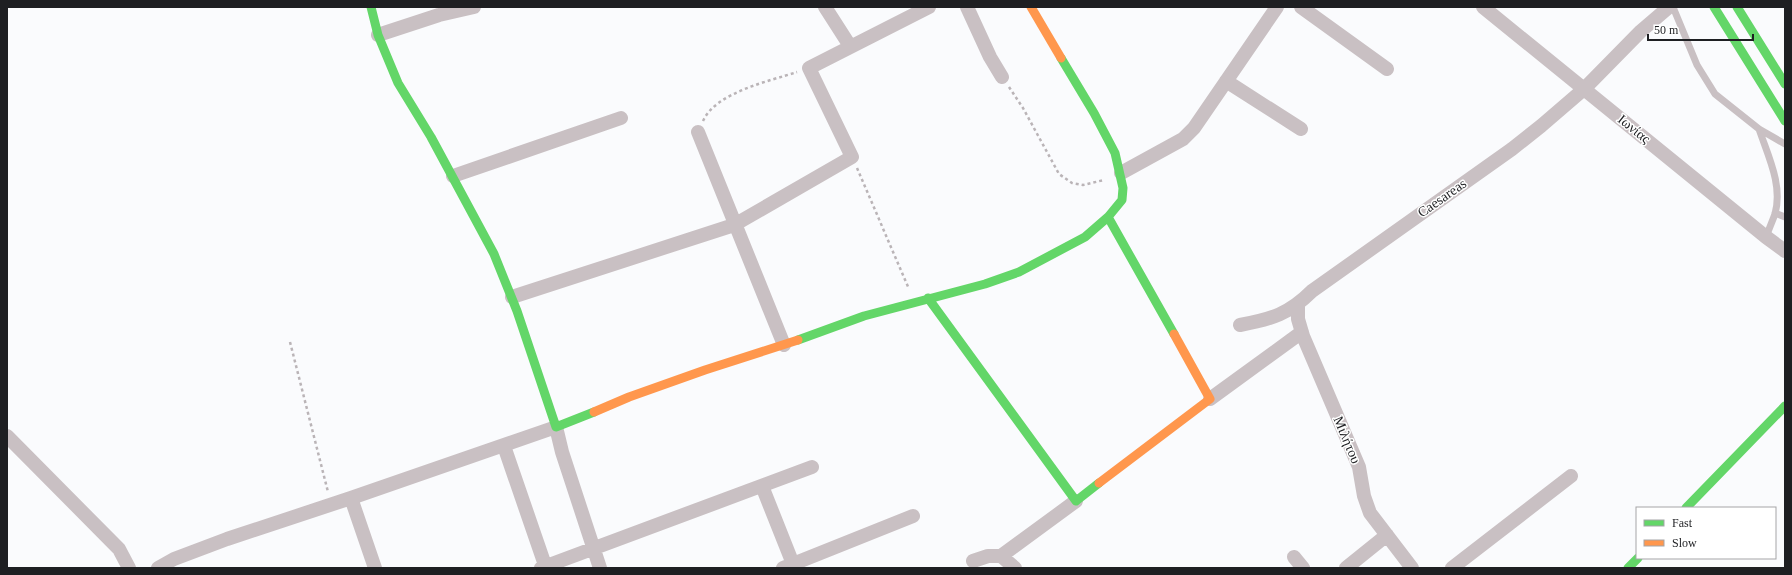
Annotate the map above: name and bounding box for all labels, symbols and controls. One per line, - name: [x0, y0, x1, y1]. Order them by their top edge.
- scale bar: [1648, 16, 1753, 42]
- text: 50 m: [1654, 23, 1679, 37]
- street label: Ιωνίας: [1615, 112, 1653, 147]
- street label: Caesareas: [1415, 176, 1469, 220]
- street label: Μιλήτου: [1330, 414, 1364, 466]
- legend: [1636, 507, 1776, 559]
- text: Fast: [1672, 516, 1693, 530]
- text: Slow: [1672, 536, 1697, 550]

